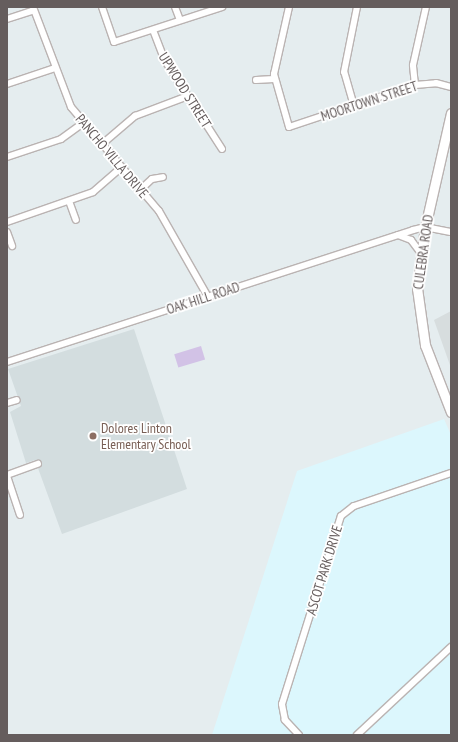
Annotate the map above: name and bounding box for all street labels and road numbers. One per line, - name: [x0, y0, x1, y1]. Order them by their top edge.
- street label: UPWOOD STREET: [155, 49, 215, 131]
- street label: MOORTOWN STREET: [319, 77, 419, 125]
- street label: PANCHO VILLA DRIVE: [72, 110, 152, 202]
- street label: CULEBRA ROAD: [409, 213, 437, 291]
- street label: OAK HILL ROAD: [164, 278, 242, 318]
- street label: ASCOT PARK DRIVE: [302, 523, 346, 617]

